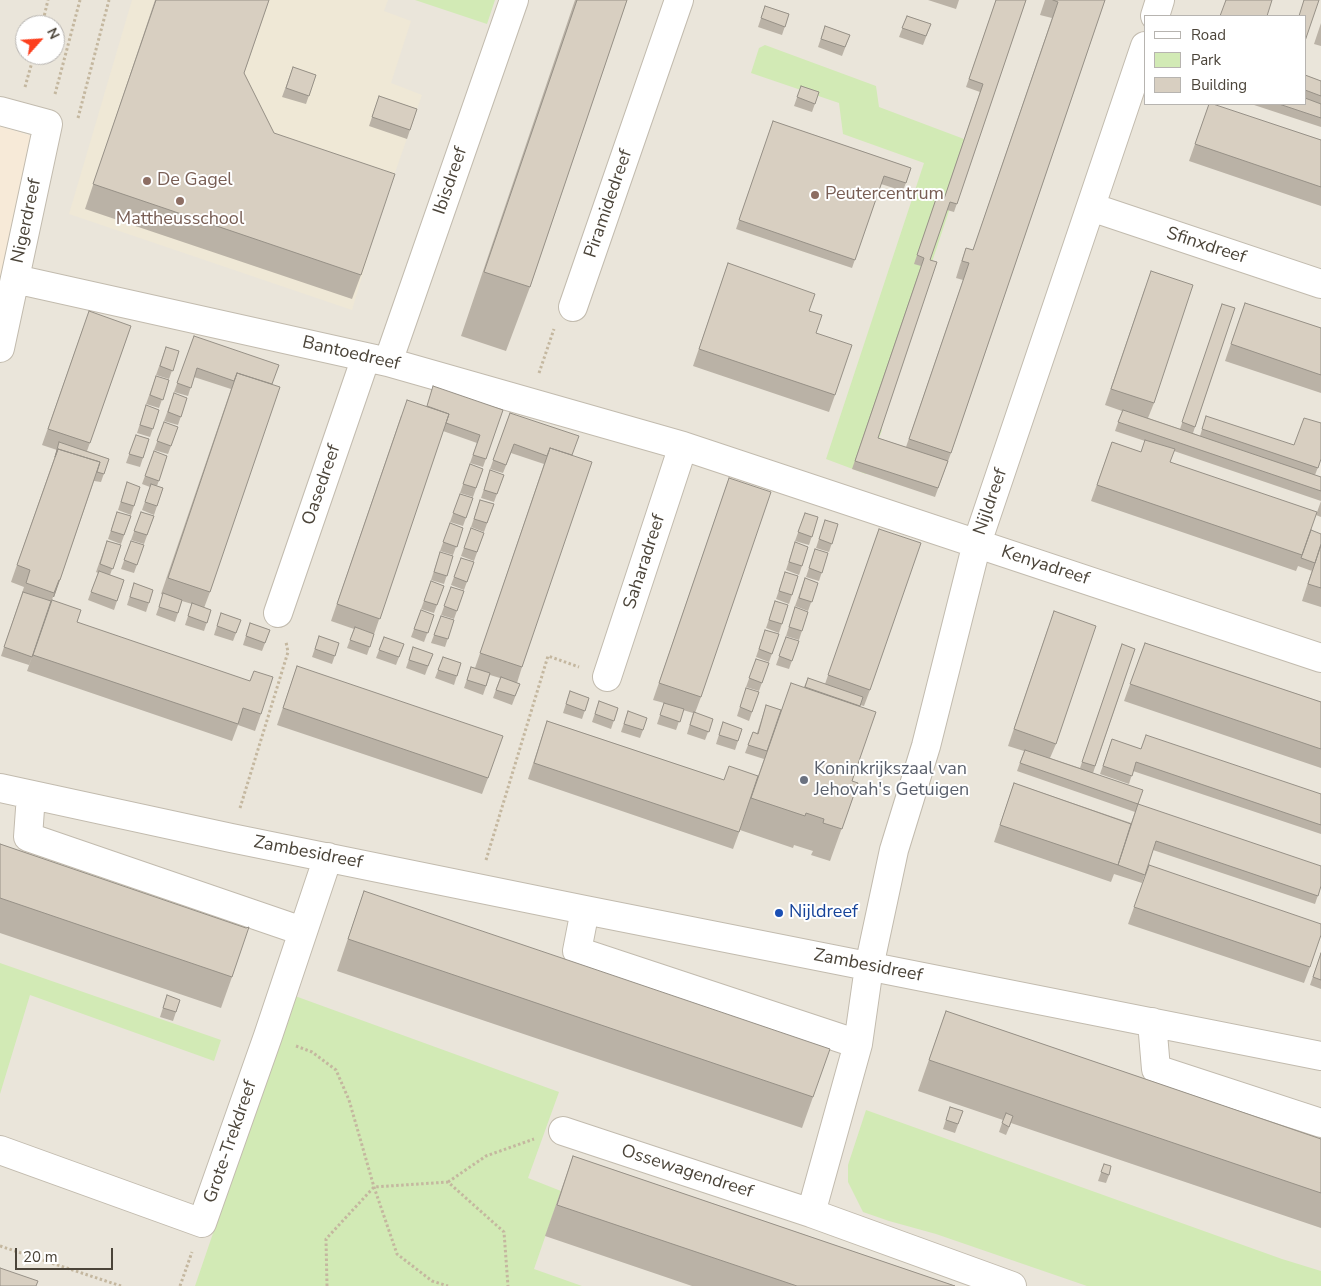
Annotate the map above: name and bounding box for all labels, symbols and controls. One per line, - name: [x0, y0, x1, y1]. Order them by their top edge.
- north arrow: [15, 15, 65, 65]
- legend: [1144, 15, 1306, 105]
- text: N: [42, 25, 64, 43]
- text: Road: [1191, 25, 1226, 45]
- text: Park: [1191, 50, 1221, 70]
- text: Building: [1191, 75, 1247, 95]
- street label: Ibisdreef: [429, 144, 473, 218]
- street label: Piramidedreef: [580, 147, 638, 261]
- place label: De Gagel: [157, 170, 233, 192]
- marker: De Gagel: [141, 175, 153, 187]
- street label: Nigerdreef: [8, 177, 46, 265]
- place label: Peutercentrum: [825, 184, 944, 206]
- marker: Peutercentrum: [809, 189, 821, 201]
- marker: Mattheusschool: [174, 195, 186, 207]
- place label: Mattheusschool: [116, 209, 244, 231]
- street label: Sfinxdreef: [1163, 223, 1249, 269]
- street label: Bantoedreef: [300, 332, 402, 376]
- street label: Oasedreef: [298, 442, 346, 528]
- street label: Nijldreef: [970, 466, 1012, 538]
- street label: Saharadreef: [620, 512, 670, 612]
- street label: Kenyadreef: [998, 542, 1092, 590]
- place label: Koninkrijkszaal van Jehovah's Getuigen: [814, 759, 969, 802]
- marker: Koninkrijkszaal van Jehovah's Getuigen: [798, 774, 810, 786]
- street label: Zambesidreef: [252, 832, 364, 874]
- place label: Nijldreef: [789, 902, 858, 924]
- marker: Nijldreef: [773, 907, 785, 919]
- street label: Zambesidreef: [812, 945, 924, 987]
- street label: Grote-Trekdreef: [200, 1078, 262, 1206]
- street label: Ossewagendreef: [618, 1141, 756, 1203]
- scale bar: [18, 1238, 115, 1270]
- text: 20 m: [23, 1247, 58, 1267]

